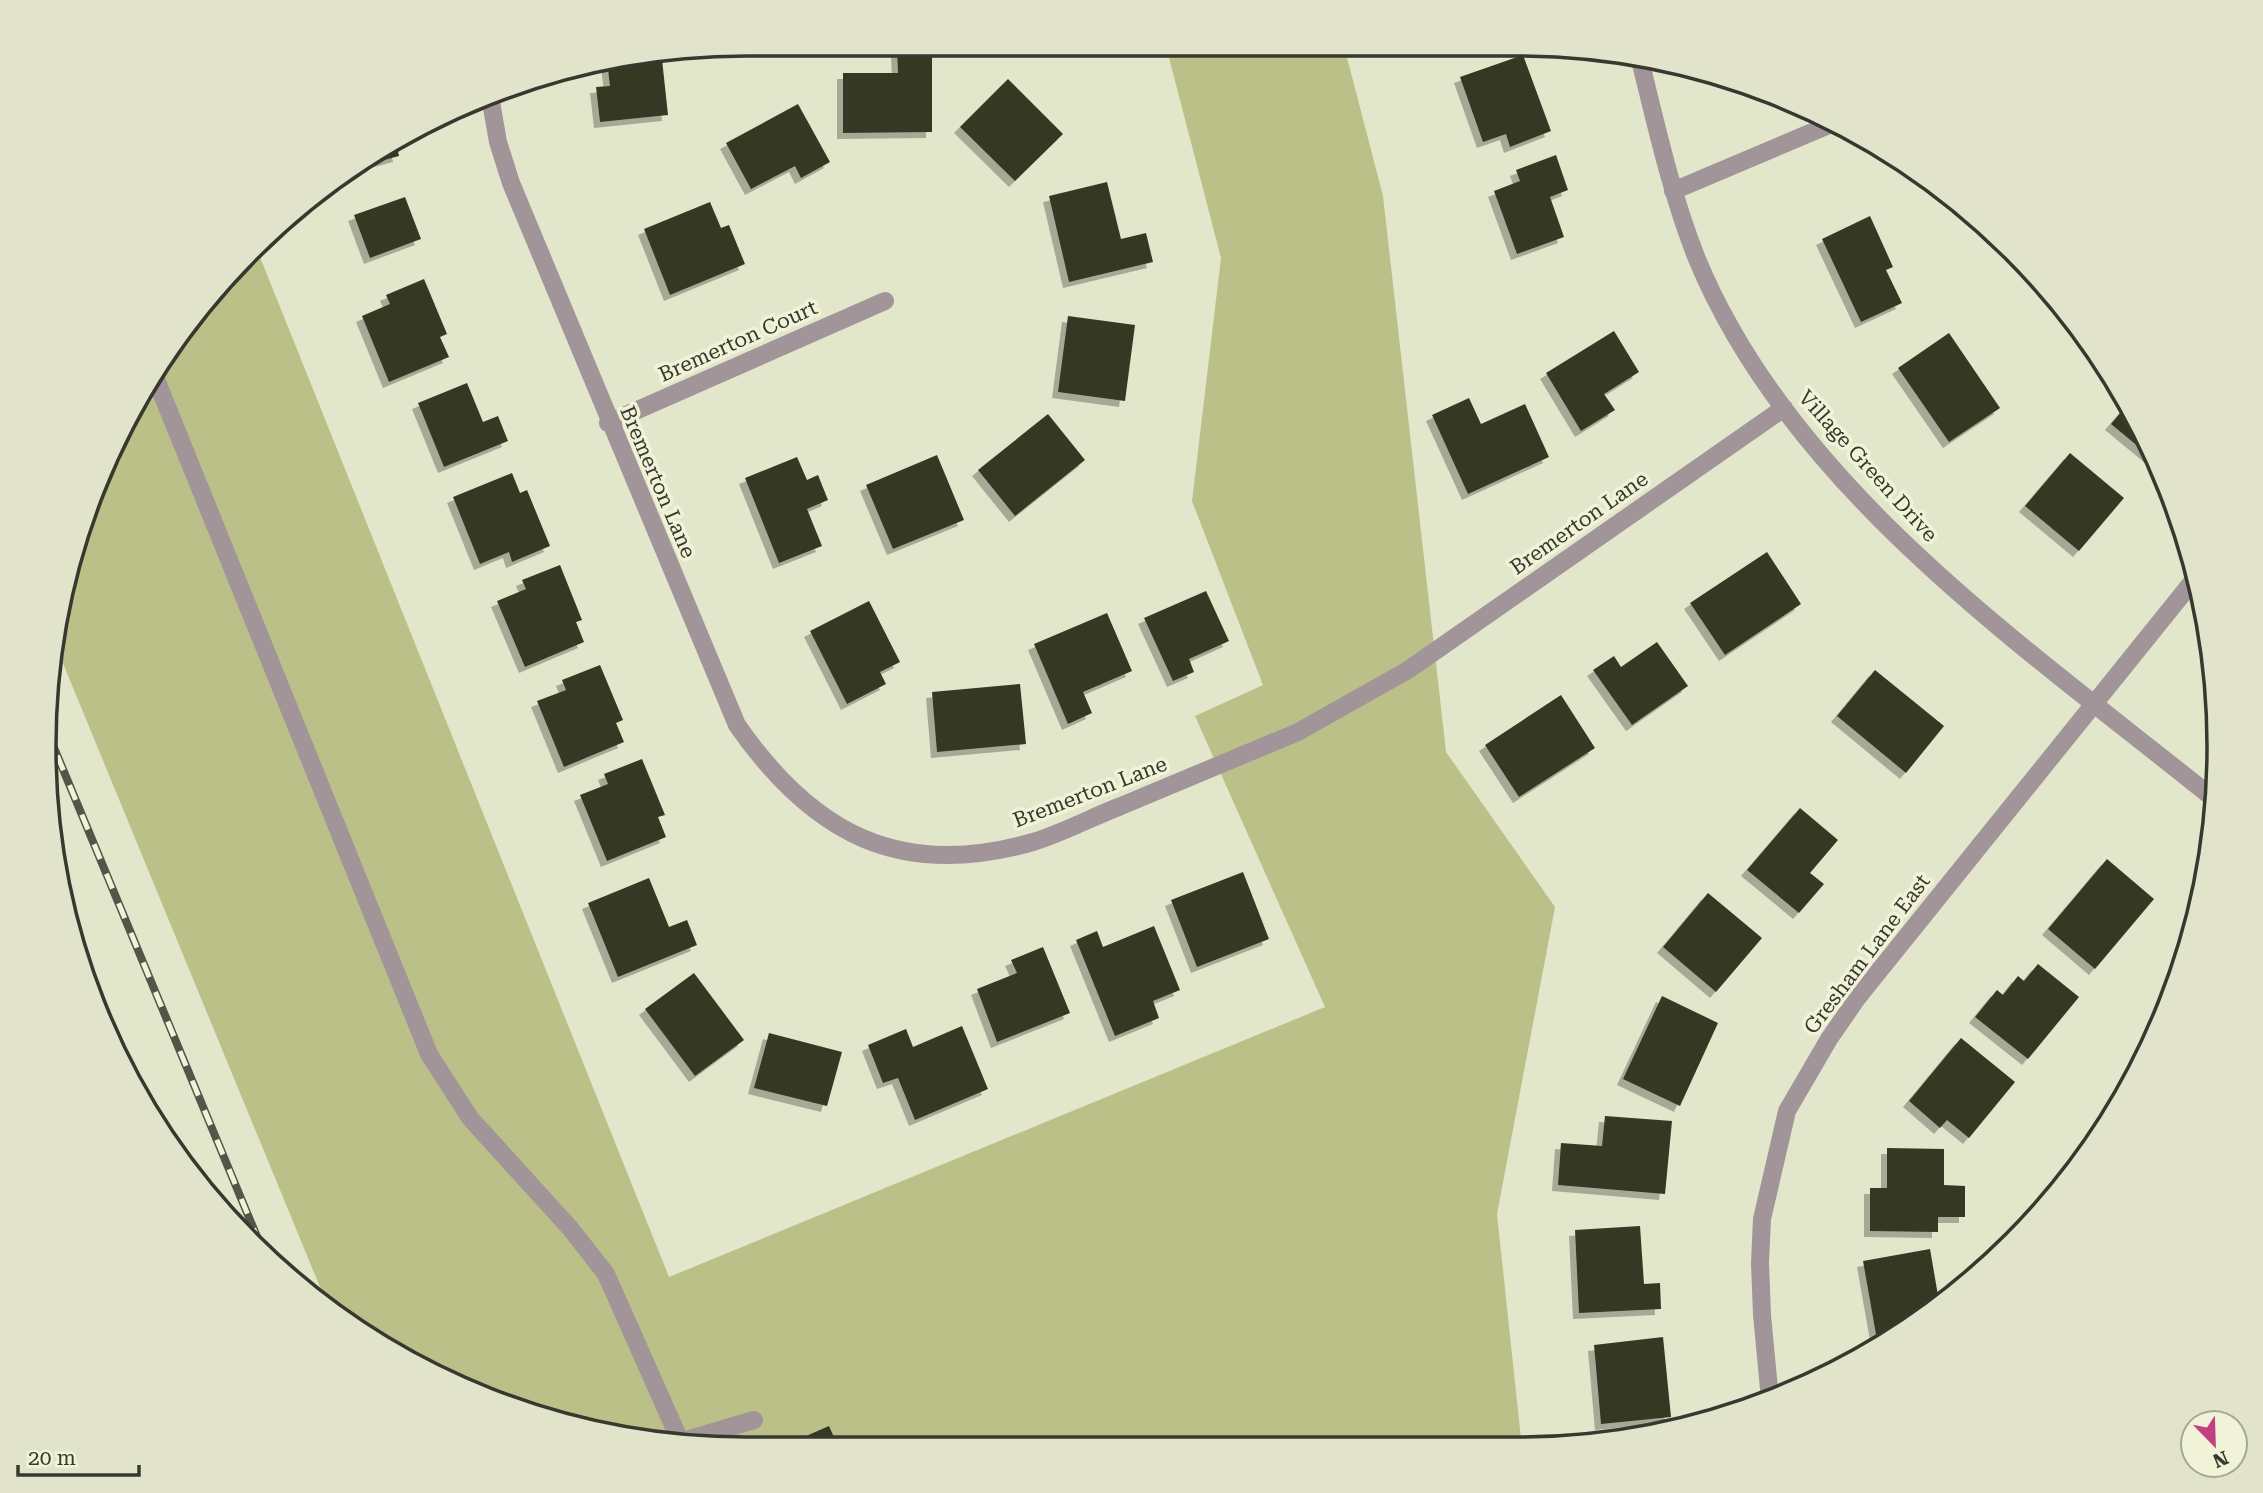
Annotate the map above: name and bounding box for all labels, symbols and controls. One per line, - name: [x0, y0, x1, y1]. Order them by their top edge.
- street label: Bremerton Court: [655, 295, 821, 387]
- street label: Village Green Drive: [1794, 385, 1942, 547]
- street label: Bremerton Lane: [615, 402, 701, 562]
- street label: Bremerton Lane: [1505, 467, 1653, 579]
- street label: Bremerton Lane: [1010, 752, 1170, 832]
- street label: Gresham Lane East: [1799, 869, 1935, 1038]
- north arrow: [2179, 1409, 2249, 1479]
- scale bar: [18, 1434, 138, 1478]
- text: 20 m: [28, 1446, 76, 1470]
- text: N: [2209, 1446, 2232, 1473]

